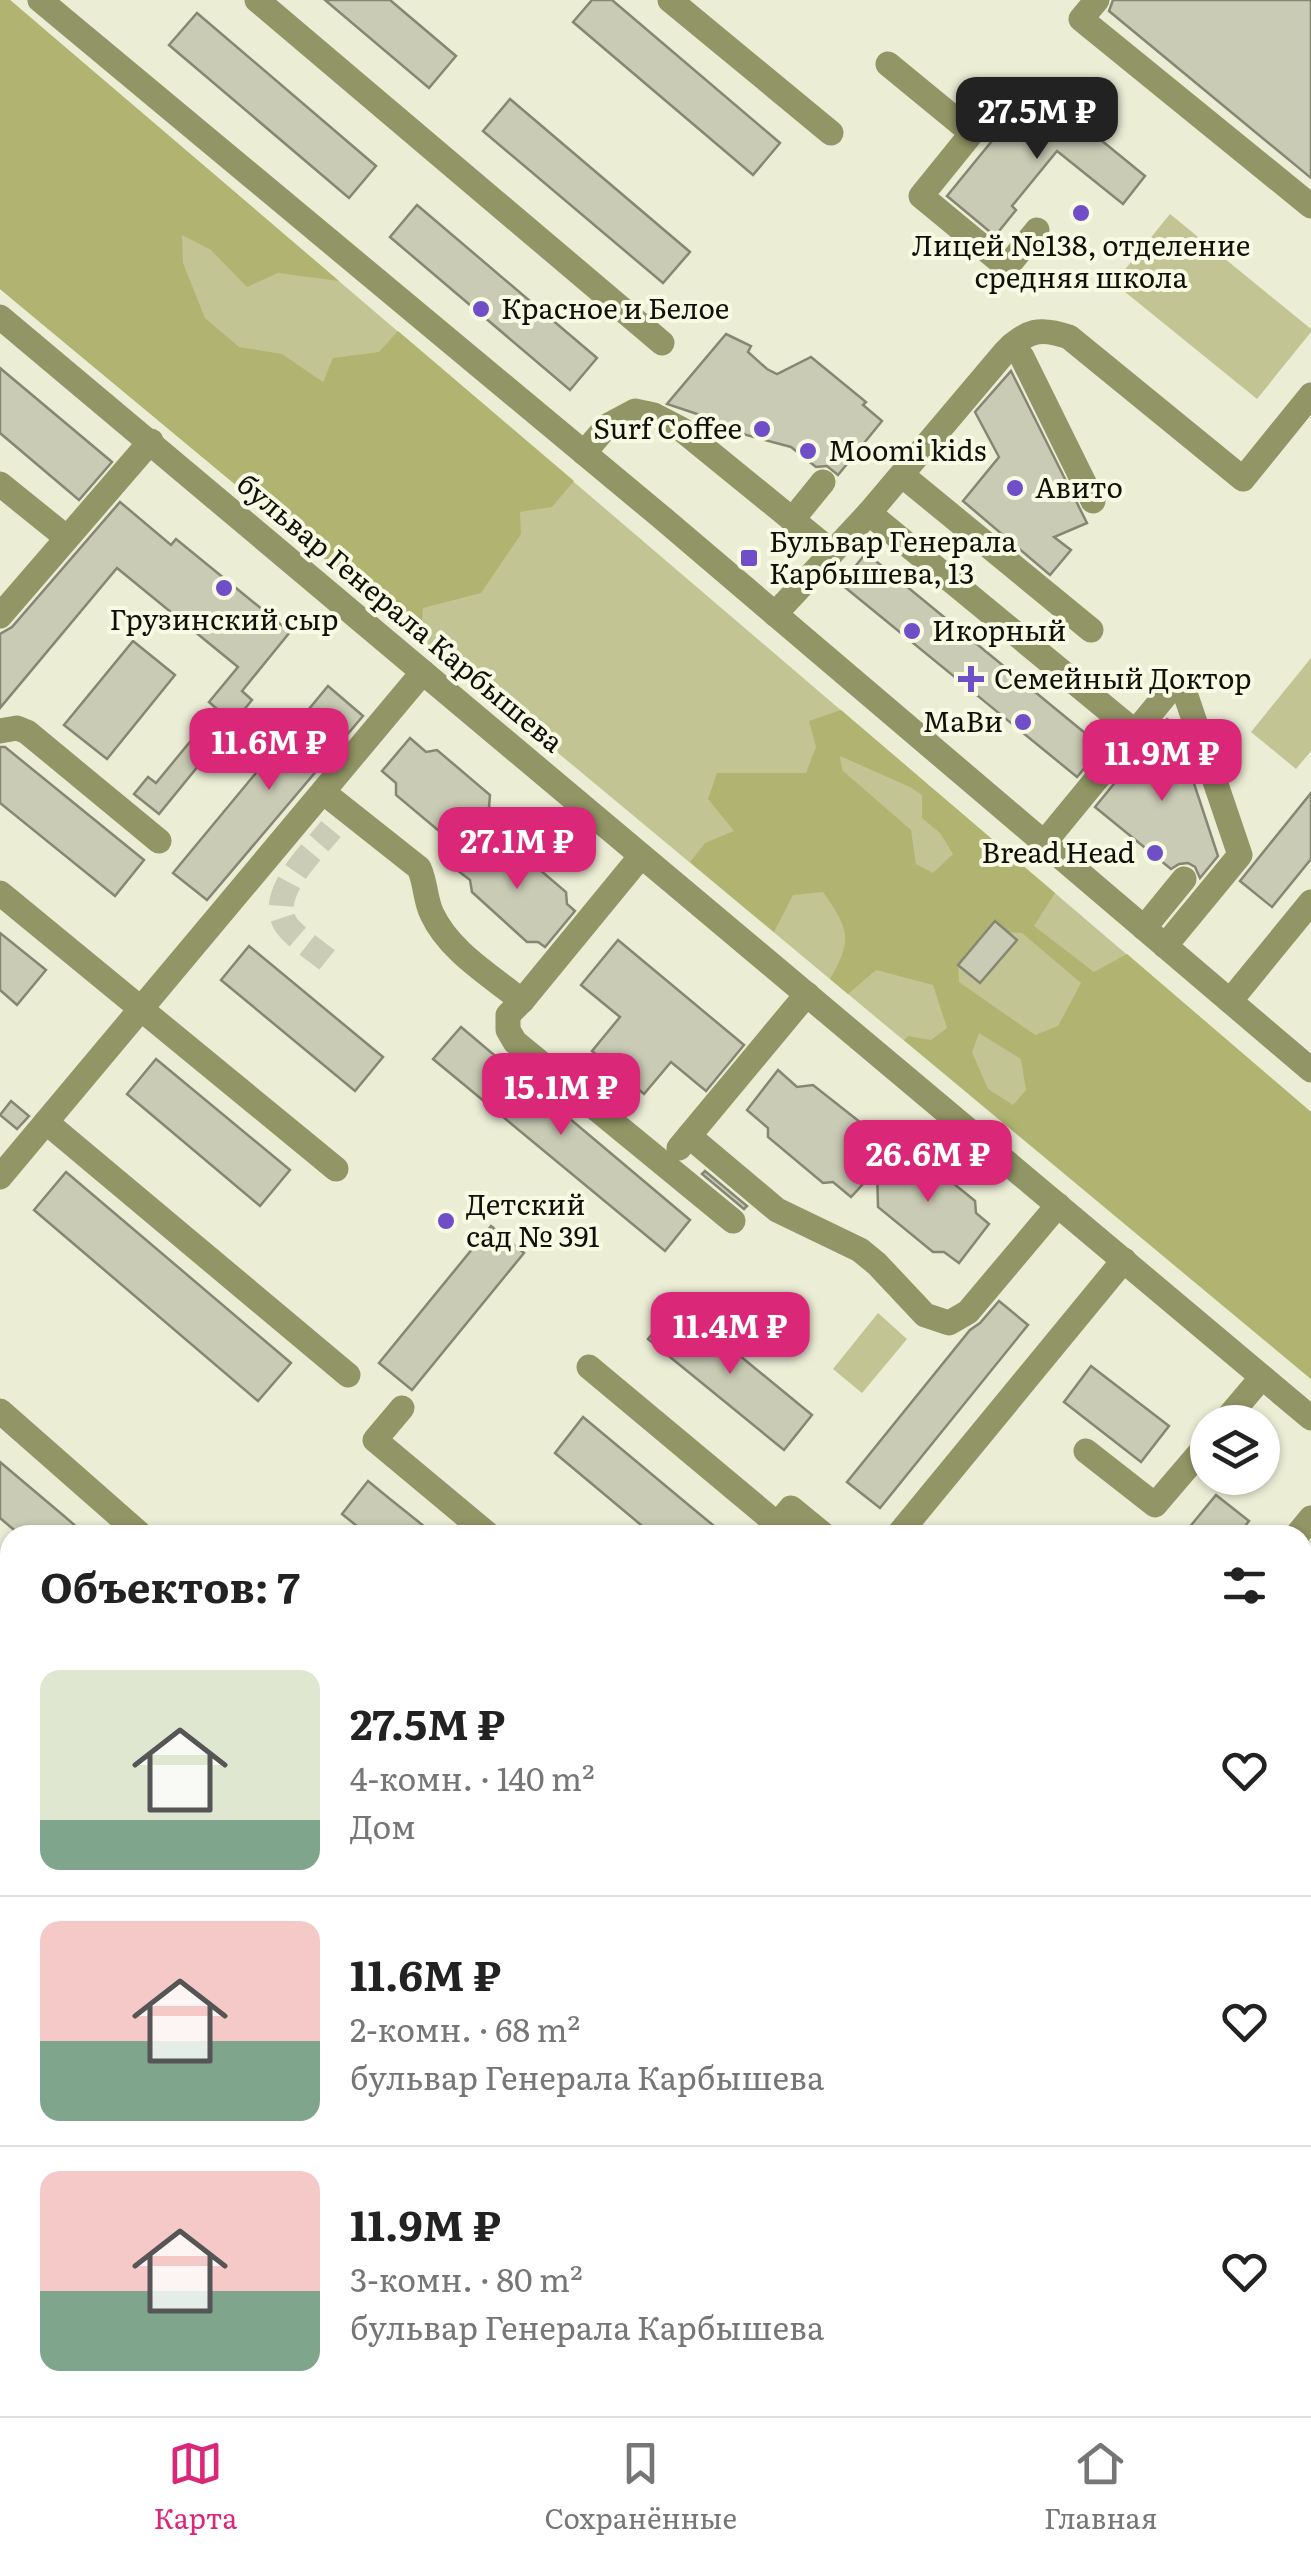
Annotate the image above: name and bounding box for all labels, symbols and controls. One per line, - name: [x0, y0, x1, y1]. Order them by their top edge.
- pin: 27.5M ₽: [945, 77, 1129, 162]
- text: 27.5M ₽: [978, 85, 1096, 133]
- marker: Лицей №138, отделение средняя школа: [1070, 202, 1092, 224]
- place label: Лицей №138, отделение средняя школа: [912, 223, 1250, 297]
- place label: Красное и Белое: [501, 286, 729, 328]
- marker: Красное и Белое: [470, 298, 492, 320]
- place label: Surf Coffee: [593, 406, 742, 448]
- marker: Surf Coffee: [751, 418, 773, 440]
- place label: Moomi kids: [828, 428, 986, 470]
- marker: Moomi kids: [797, 440, 819, 462]
- street label: бульвар Генерала Карбышева: [229, 462, 574, 761]
- place label: Авито: [1035, 465, 1123, 507]
- marker: Авито: [1004, 477, 1026, 499]
- place label: Бульвар Генерала Карбышева, 13: [769, 519, 1017, 593]
- marker: Бульвар Генерала Карбышева, 13: [738, 547, 760, 569]
- marker: Грузинский сыр: [213, 577, 235, 599]
- place label: Грузинский сыр: [110, 597, 339, 639]
- place label: Икорный: [932, 608, 1066, 650]
- marker: Икорный: [901, 620, 923, 642]
- place label: Семейный Доктор: [994, 656, 1252, 698]
- marker: Семейный Доктор: [958, 666, 984, 692]
- place label: МаВи: [923, 699, 1003, 741]
- pin: 11.6M ₽: [177, 708, 361, 793]
- marker: МаВи: [1012, 711, 1034, 733]
- text: 11.6M ₽: [211, 716, 327, 764]
- pin: 11.9M ₽: [1070, 719, 1254, 804]
- text: 11.9M ₽: [1105, 727, 1219, 775]
- pin: 27.1M ₽: [425, 807, 609, 892]
- text: 27.1M ₽: [460, 815, 574, 863]
- place label: Bread Head: [982, 830, 1135, 872]
- marker: Bread Head: [1144, 842, 1166, 864]
- pin: 15.1M ₽: [469, 1053, 653, 1138]
- text: 15.1M ₽: [504, 1061, 618, 1109]
- pin: 26.6M ₽: [836, 1120, 1020, 1205]
- text: 26.6M ₽: [866, 1128, 990, 1176]
- place label: Детский сад № 391: [466, 1182, 600, 1256]
- marker: Детский сад № 391: [435, 1210, 457, 1232]
- pin: 11.4M ₽: [638, 1292, 822, 1377]
- text: 11.4M ₽: [673, 1300, 787, 1348]
- map controls: [1190, 1405, 1280, 1495]
- button: layers: [1190, 1405, 1280, 1495]
- text: Объектов: 7: [40, 1554, 300, 1616]
- icon: filters: [1217, 1558, 1272, 1613]
- text: 27.5M ₽: [350, 1691, 505, 1753]
- icon: home: [120, 1710, 240, 1830]
- icon: heart: [1217, 1743, 1272, 1798]
- text: 4-комн. · 140 m²: [350, 1753, 595, 1801]
- text: Дом: [350, 1801, 416, 1849]
- text: 11.6M ₽: [350, 1942, 501, 2004]
- icon: home: [120, 1961, 240, 2081]
- icon: heart: [1217, 1994, 1272, 2049]
- text: 2-комн. · 68 m²: [350, 2004, 580, 2052]
- text: бульвар Генерала Карбышева: [350, 2052, 824, 2100]
- text: 11.9M ₽: [350, 2192, 501, 2254]
- icon: home: [120, 2211, 240, 2331]
- icon: heart: [1217, 2244, 1272, 2299]
- text: 3-комн. · 80 m²: [350, 2254, 583, 2302]
- text: бульвар Генерала Карбышева: [350, 2302, 824, 2350]
- tab: Карта: [154, 2436, 237, 2538]
- tab: Сохранённые: [544, 2436, 737, 2538]
- tab: Главная: [1044, 2436, 1157, 2538]

